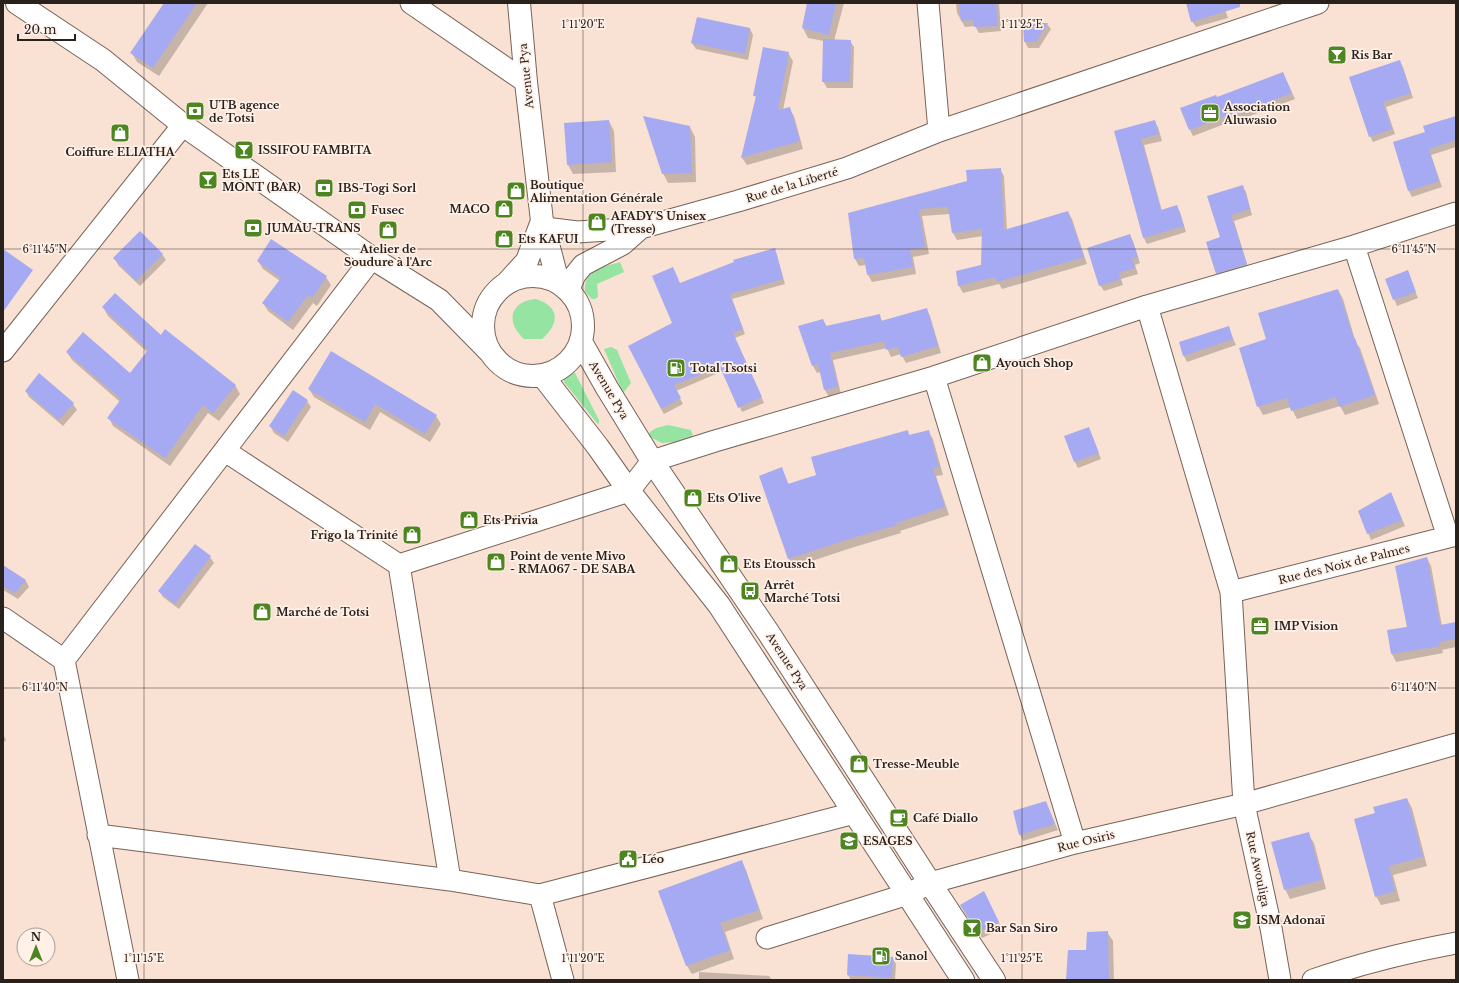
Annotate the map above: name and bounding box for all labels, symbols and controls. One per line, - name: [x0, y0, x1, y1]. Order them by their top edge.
- scale bar: [18, 16, 75, 42]
- text: 1°11'20"E: [561, 18, 605, 31]
- text: 1°11'25"E: [1001, 18, 1043, 31]
- text: 20 m: [24, 22, 56, 37]
- street label: Avenue Pya: [516, 42, 536, 110]
- bar icon: Ris Bar: [1326, 44, 1348, 66]
- place label: Ris Bar: [1351, 48, 1393, 62]
- place label: UTB agence de Totsi: [209, 98, 280, 125]
- bank icon: UTB agence de Totsi: [184, 100, 206, 122]
- place label: Association Aluwasio: [1223, 100, 1290, 127]
- office icon: Association Aluwasio: [1199, 102, 1221, 124]
- shop icon: Coiffure ELIATHA: [109, 122, 131, 144]
- bar icon: ISSIFOU FAMBITA: [233, 139, 255, 161]
- place label: ISSIFOU FAMBITA: [258, 143, 373, 157]
- place label: Coiffure ELIATHA: [65, 145, 176, 159]
- street label: Rue de la Liberté: [744, 164, 840, 206]
- place label: Ets LE MONT (BAR): [222, 167, 301, 194]
- bar icon: Ets LE MONT (BAR): [197, 169, 219, 191]
- bank icon: IBS-Togi Sorl: [313, 177, 335, 199]
- place label: Boutique Alimentation Générale: [529, 178, 663, 205]
- shop icon: Boutique Alimentation Générale: [505, 180, 527, 202]
- place label: IBS-Togi Sorl: [338, 181, 416, 195]
- shop icon: MACO: [493, 198, 515, 220]
- bank icon: Fusec: [346, 199, 368, 221]
- place label: MACO: [449, 202, 490, 216]
- place label: Fusec: [371, 203, 404, 217]
- place label: AFADY'S Unisex (Tresse): [610, 209, 707, 236]
- shop icon: AFADY'S Unisex (Tresse): [586, 211, 608, 233]
- bank icon: JUMAU-TRANS: [242, 217, 264, 239]
- shop icon: Atelier de Soudure à l'Arc: [377, 219, 399, 241]
- place label: JUMAU-TRANS: [265, 221, 361, 235]
- shop icon: Ets KAFUI: [493, 228, 515, 250]
- place label: Ets KAFUI: [518, 232, 579, 246]
- place label: Atelier de Soudure à l'Arc: [344, 242, 432, 269]
- text: 6°11'45"N: [23, 243, 67, 256]
- text: 6°11'45"N: [1392, 243, 1436, 256]
- shop icon: Ayouch Shop: [971, 352, 993, 374]
- place label: Ayouch Shop: [995, 356, 1074, 370]
- street label: Avenue Pya: [586, 357, 632, 422]
- fuel station icon: Total Tsotsi: [665, 357, 687, 379]
- place label: Total Tsotsi: [690, 361, 757, 375]
- shop icon: Ets O'live: [682, 487, 704, 509]
- place label: Ets O'live: [707, 491, 762, 505]
- shop icon: Ets Privia: [458, 509, 480, 531]
- place label: Ets Privia: [483, 513, 539, 527]
- shop icon: Frigo la Trinité: [401, 524, 423, 546]
- place label: Frigo la Trinité: [311, 528, 399, 542]
- street label: Rue des Noix de Palmes: [1277, 541, 1411, 587]
- place label: Point de vente Mivo - RMA067 - DE SABA: [510, 549, 636, 576]
- shop icon: Point de vente Mivo - RMA067 - DE SABA: [485, 551, 507, 573]
- shop icon: Ets Etoussch: [718, 553, 740, 575]
- place label: Ets Etoussch: [743, 557, 816, 571]
- place label: Arrêt Marché Totsi: [763, 578, 840, 605]
- bus stop icon: Arrêt Marché Totsi: [739, 580, 761, 602]
- shop icon: Marché de Totsi: [251, 601, 273, 623]
- place label: Marché de Totsi: [276, 605, 369, 619]
- office icon: IMP Vision: [1249, 615, 1271, 637]
- place label: IMP Vision: [1274, 619, 1338, 633]
- street label: Avenue Pya: [763, 629, 811, 693]
- text: 6°11'40"N: [22, 681, 68, 694]
- text: 6°11'40"N: [1391, 681, 1437, 694]
- shop icon: Tresse-Meuble: [848, 753, 870, 775]
- place label: Tresse-Meuble: [873, 757, 960, 771]
- cafe icon: Café Diallo: [888, 807, 910, 829]
- place label: Café Diallo: [913, 811, 978, 825]
- street label: Rue Osiris: [1056, 827, 1116, 855]
- school or university icon: ESAGES: [838, 830, 860, 852]
- street label: Rue Awouliga: [1243, 830, 1273, 909]
- place label: ESAGES: [863, 834, 913, 848]
- public building icon: Léo: [617, 848, 639, 870]
- place label: Léo: [642, 852, 664, 866]
- school or university icon: ISM Adonaï: [1231, 909, 1253, 931]
- place label: ISM Adonaï: [1256, 913, 1325, 927]
- bar icon: Bar San Siro: [961, 917, 983, 939]
- place label: Bar San Siro: [986, 921, 1058, 935]
- north arrow: [16, 927, 56, 967]
- text: N: [31, 930, 42, 944]
- fuel station icon: Sanol: [870, 945, 892, 967]
- place label: Sanol: [895, 949, 928, 963]
- text: 1°11'15"E: [124, 952, 164, 965]
- text: 1°11'20"E: [561, 952, 605, 965]
- text: 1°11'25"E: [1001, 952, 1043, 965]

